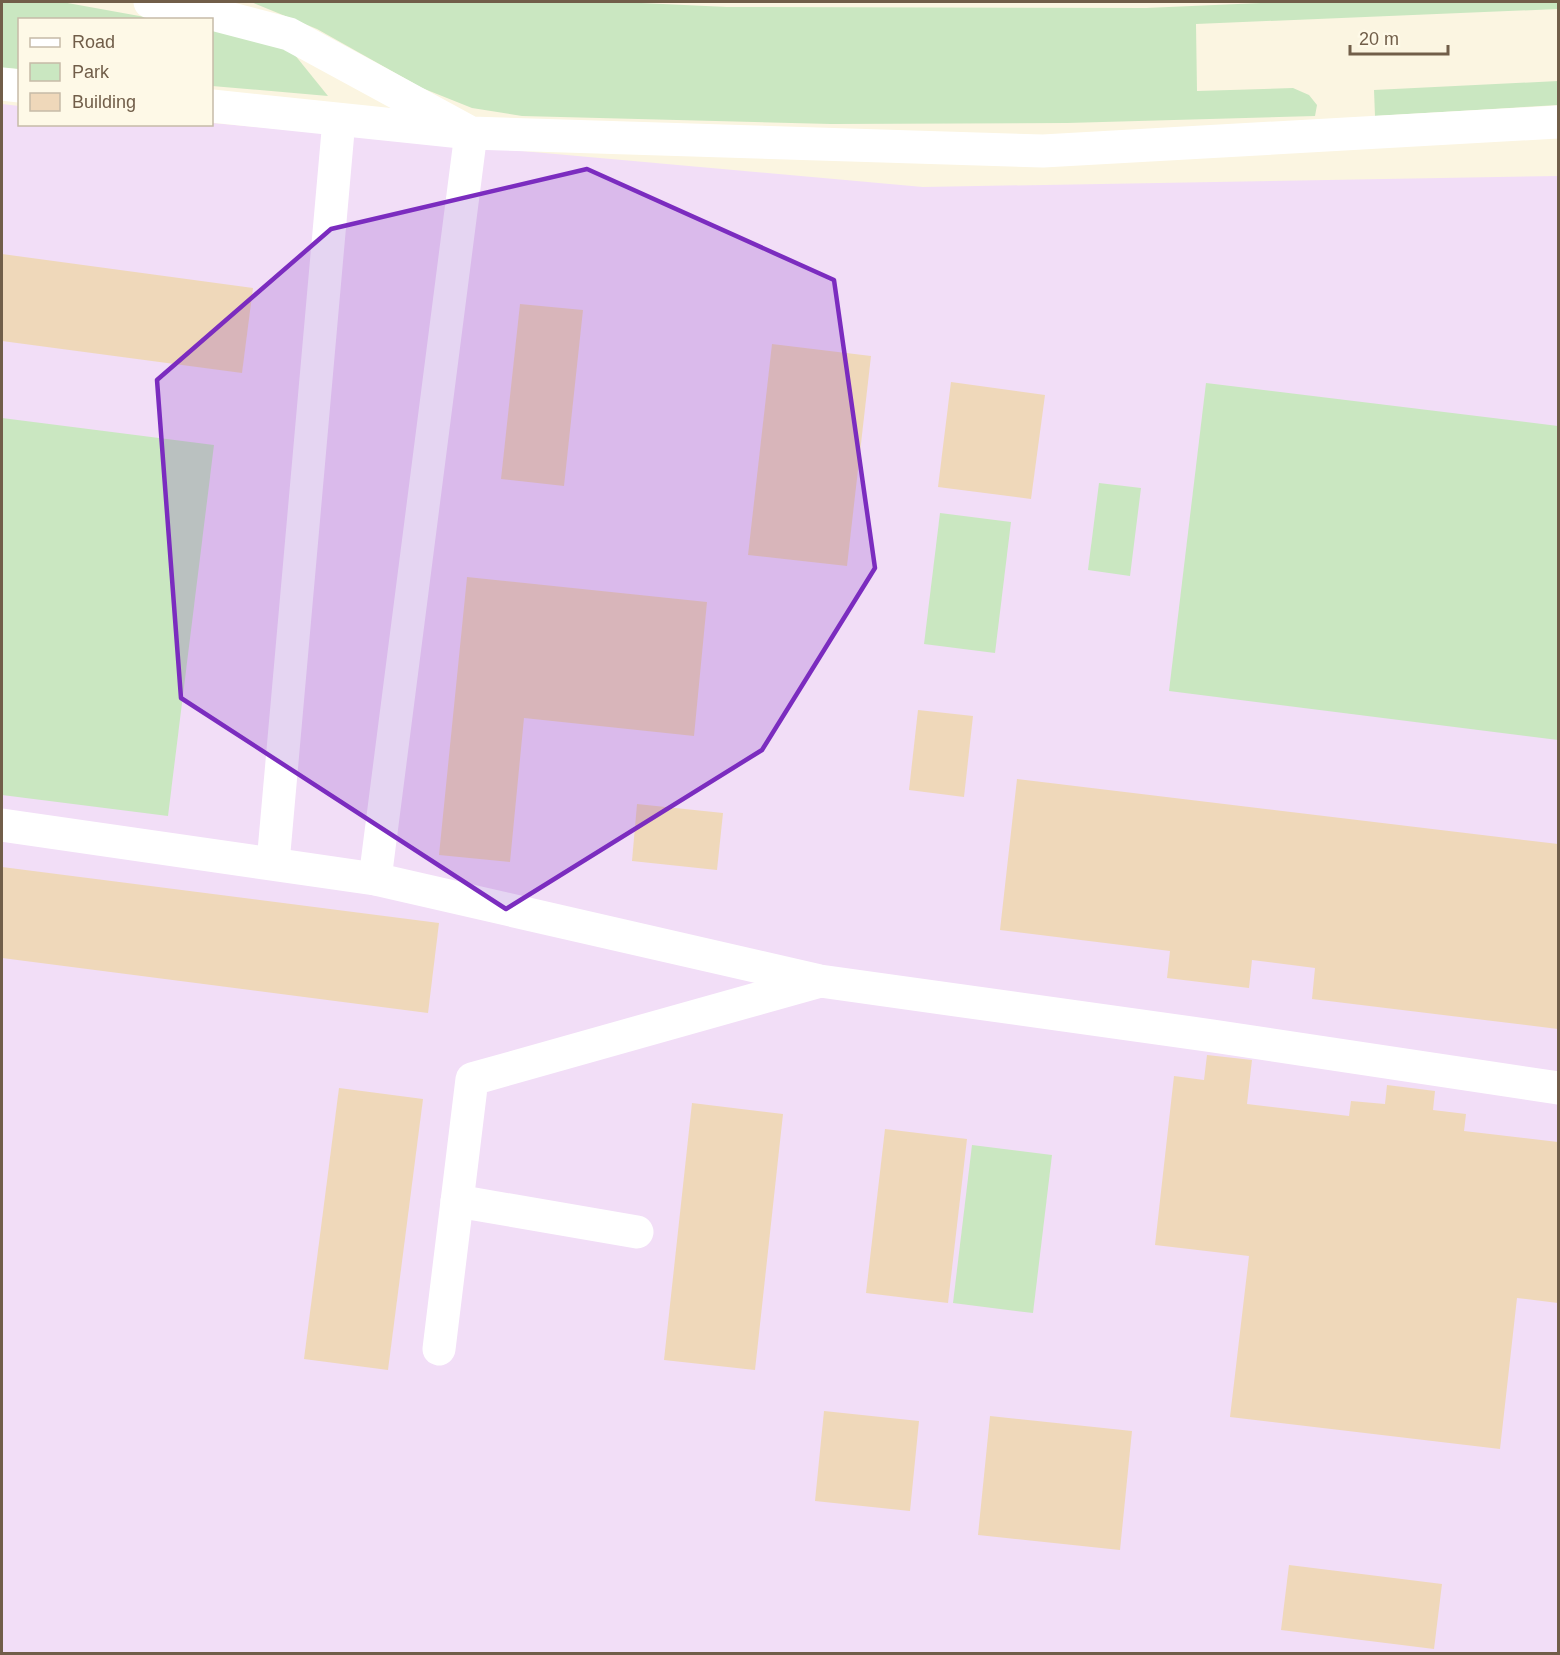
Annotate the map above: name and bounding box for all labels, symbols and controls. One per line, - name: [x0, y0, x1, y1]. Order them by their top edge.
- legend: [18, 18, 213, 126]
- scale bar: [1350, 18, 1448, 56]
- text: 20 m: [1359, 29, 1399, 49]
- text: Road: [72, 32, 115, 52]
- text: Park: [72, 62, 110, 82]
- text: Building: [72, 92, 136, 112]

